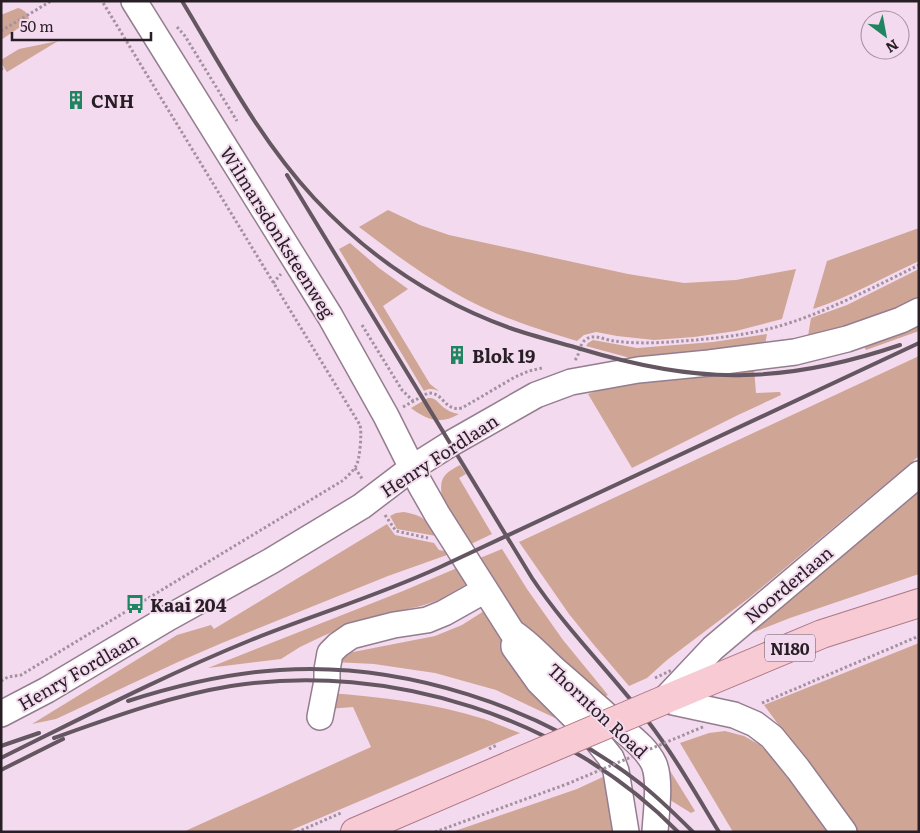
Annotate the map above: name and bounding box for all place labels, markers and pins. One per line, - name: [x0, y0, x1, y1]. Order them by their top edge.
- place label: CNH: [91, 87, 134, 114]
- building icon: CNH: [65, 89, 87, 111]
- place label: Blok 19: [472, 342, 535, 369]
- building icon: Blok 19: [446, 344, 468, 366]
- place label: Kaai 204: [150, 591, 227, 618]
- bus stop icon: Kaai 204: [124, 593, 146, 615]

